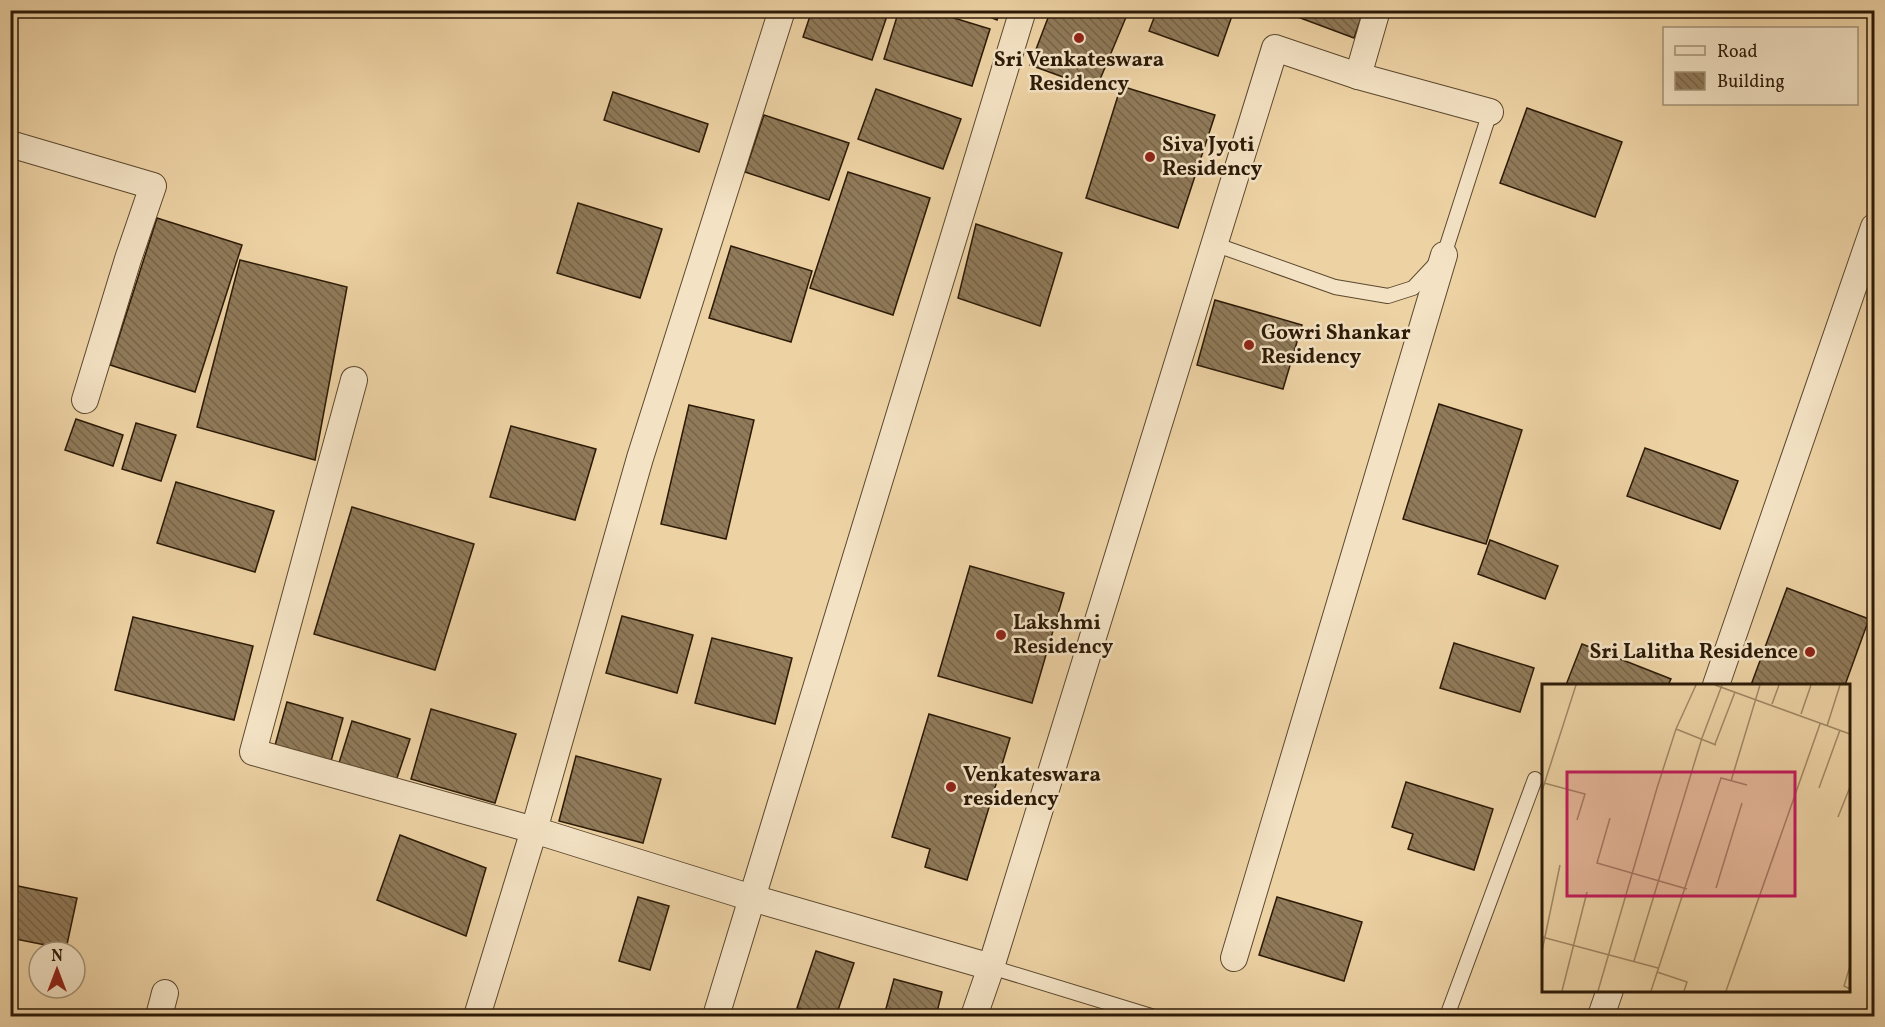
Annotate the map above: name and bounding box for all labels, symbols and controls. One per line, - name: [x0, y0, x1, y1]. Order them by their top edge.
- legend: [1663, 27, 1858, 105]
- marker: Sri Venkateswara Residency: [1072, 31, 1086, 45]
- text: Road: [1717, 40, 1758, 65]
- place label: Sri Venkateswara Residency: [994, 46, 1164, 99]
- text: Building: [1717, 70, 1785, 95]
- place label: Siva Jyoti Residency: [1162, 131, 1262, 184]
- marker: Siva Jyoti Residency: [1143, 150, 1157, 164]
- place label: Gowri Shankar Residency: [1261, 319, 1411, 372]
- marker: Gowri Shankar Residency: [1242, 338, 1256, 352]
- place label: Lakshmi Residency: [1013, 609, 1113, 662]
- marker: Lakshmi Residency: [994, 628, 1008, 642]
- place label: Sri Lalitha Residence: [1590, 638, 1798, 667]
- marker: Sri Lalitha Residence: [1803, 645, 1817, 659]
- inset map: [1542, 684, 1849, 991]
- place label: Venkateswara residency: [963, 761, 1101, 814]
- marker: Venkateswara residency: [944, 780, 958, 794]
- north arrow: [27, 940, 87, 1000]
- text: N: [51, 946, 63, 968]

